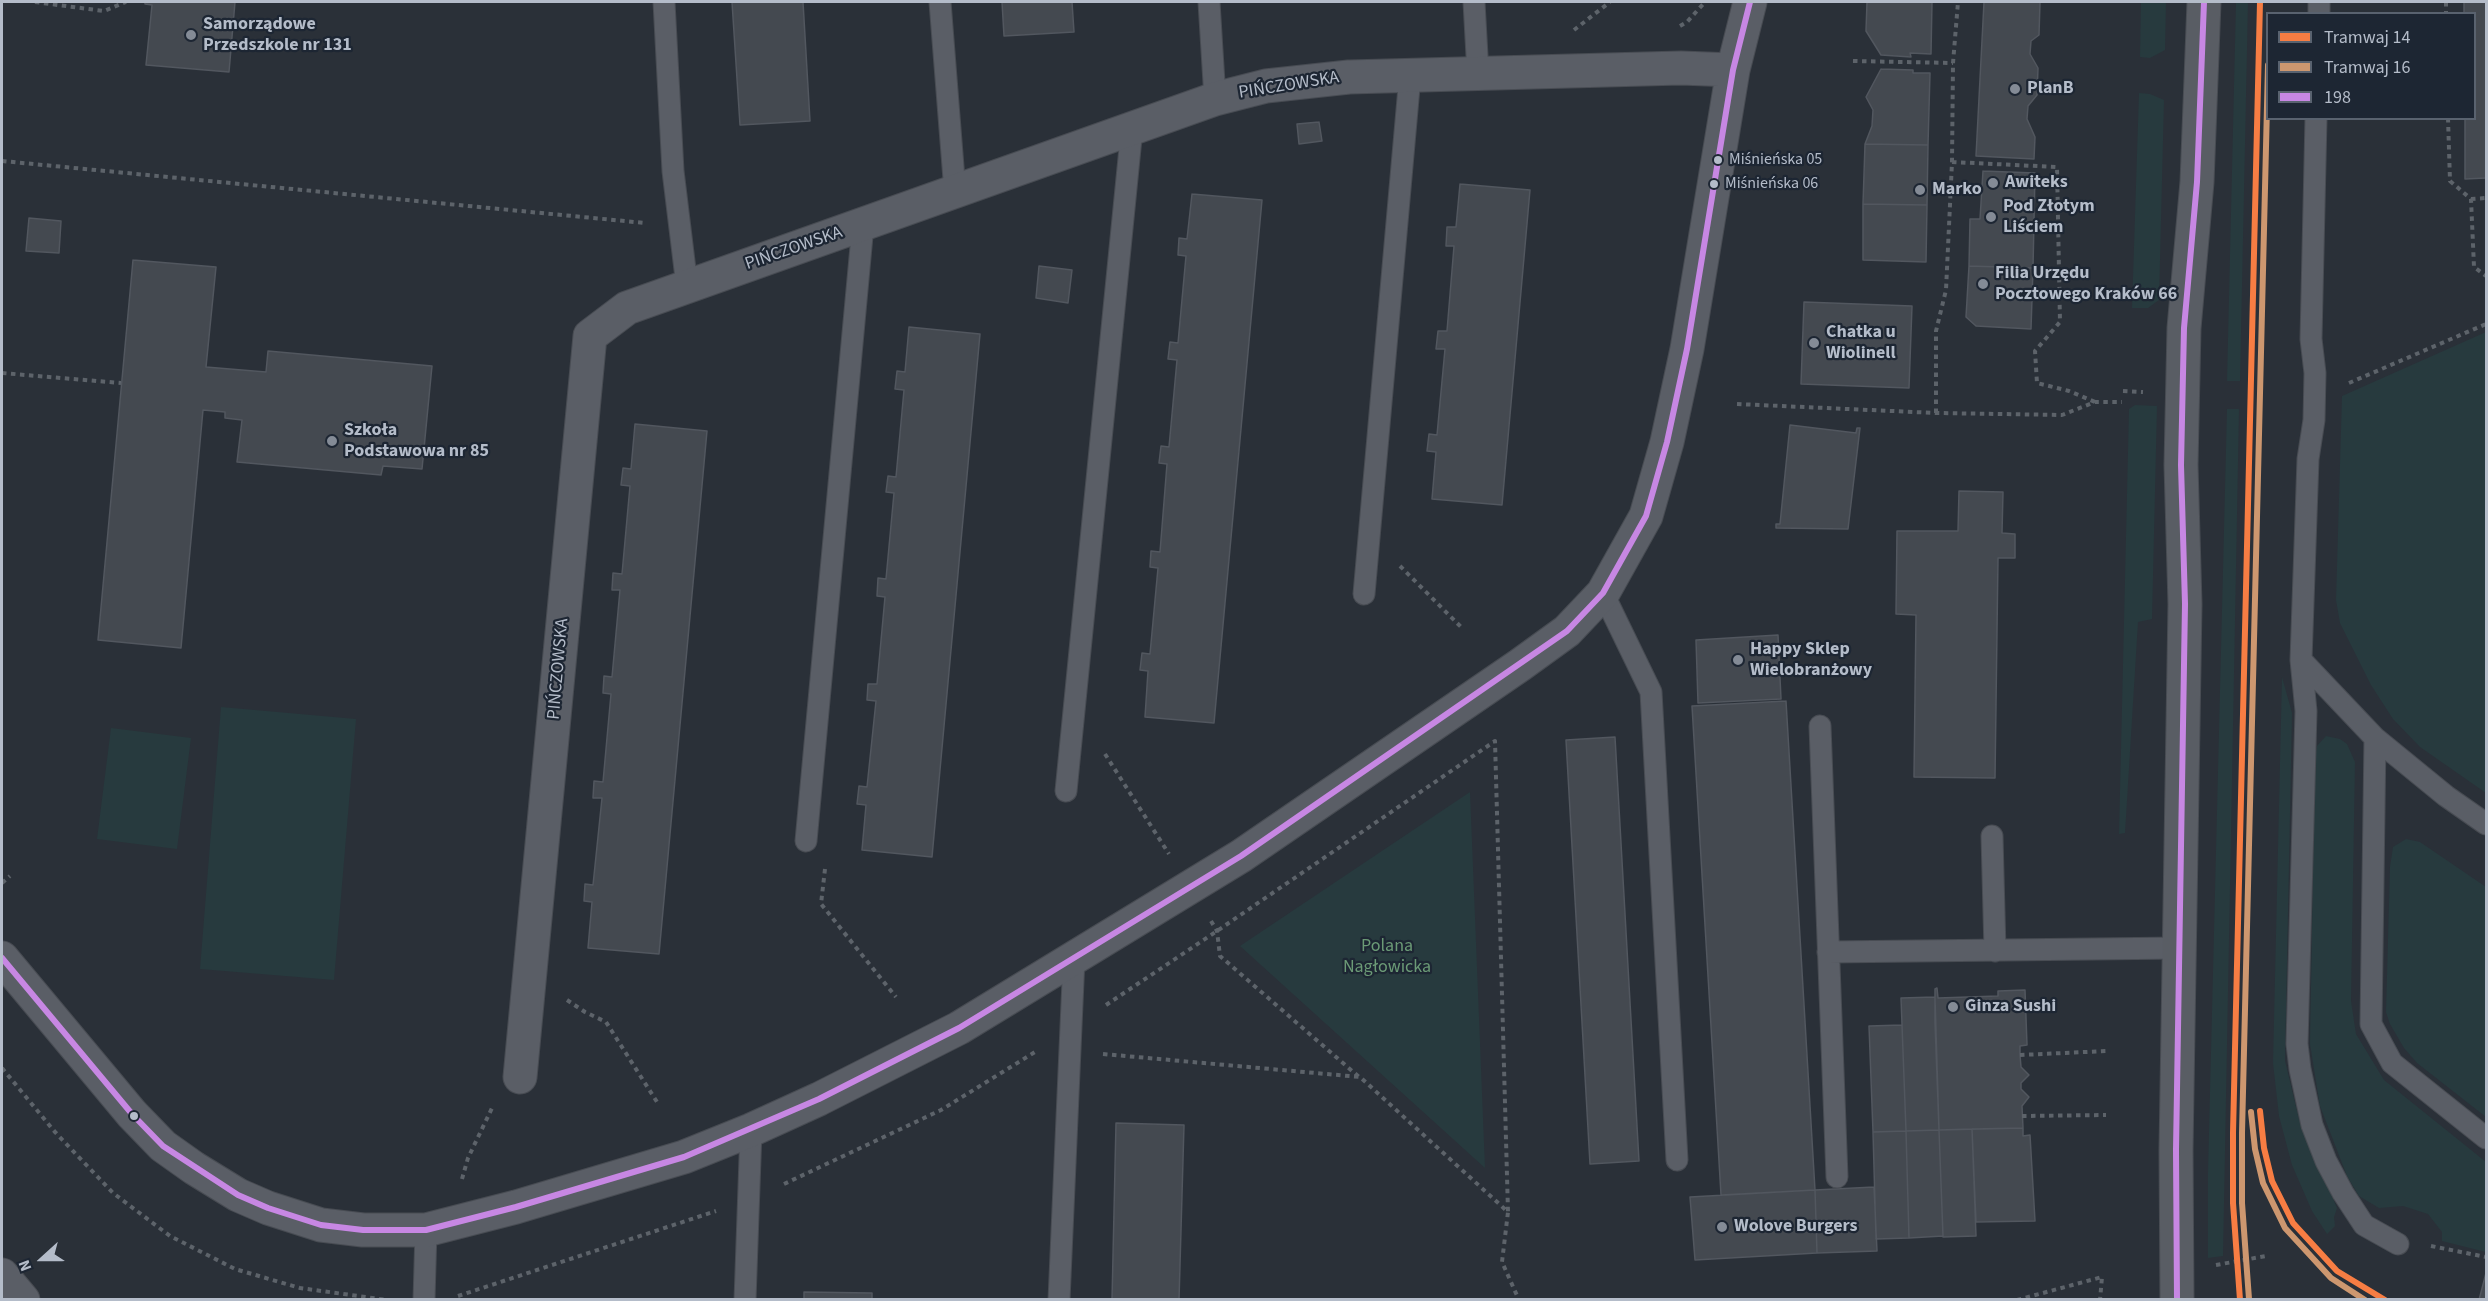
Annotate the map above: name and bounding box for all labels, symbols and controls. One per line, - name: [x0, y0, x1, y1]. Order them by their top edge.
- legend: [2266, 12, 2476, 120]
- place label: Samorządowe Przedszkole nr 131: [203, 14, 352, 57]
- text: Tramwaj 14: [2324, 25, 2410, 50]
- marker: Samorządowe Przedszkole nr 131: [184, 28, 198, 42]
- text: Tramwaj 16: [2324, 55, 2410, 80]
- street label: PIŃCZOWSKA: [1237, 67, 1341, 105]
- place label: PlanB: [2027, 78, 2074, 100]
- marker: PlanB: [2008, 82, 2022, 96]
- text: 198: [2324, 85, 2351, 110]
- place label: Miśnieńska 05: [1729, 150, 1822, 170]
- marker: Miśnieńska 05: [1712, 154, 1724, 166]
- place label: Awiteks: [2005, 172, 2068, 194]
- place label: Miśnieńska 06: [1725, 174, 1818, 194]
- marker: Awiteks: [1986, 176, 2000, 190]
- marker: Miśnieńska 06: [1708, 178, 1720, 190]
- place label: Marko: [1932, 179, 1982, 201]
- marker: Marko: [1913, 183, 1927, 197]
- place label: Pod Złotym Liściem: [2003, 196, 2095, 238]
- marker: Pod Złotym Liściem: [1984, 210, 1998, 224]
- street label: PIŃCZOWSKA: [742, 222, 846, 276]
- place label: Filia Urzędu Pocztowego Kraków 66: [1995, 263, 2177, 306]
- marker: Filia Urzędu Pocztowego Kraków 66: [1976, 277, 1990, 291]
- place label: Chatka u Wiolinell: [1826, 322, 1896, 364]
- marker: Chatka u Wiolinell: [1807, 336, 1821, 350]
- place label: Szkoła Podstawowa nr 85: [344, 420, 489, 462]
- marker: Szkoła Podstawowa nr 85: [325, 434, 339, 448]
- street label: PIŃCZOWSKA: [544, 617, 574, 721]
- place label: Happy Sklep Wielobranżowy: [1750, 639, 1872, 682]
- marker: Happy Sklep Wielobranżowy: [1731, 653, 1745, 667]
- park label: Polana Nagłowicka: [1343, 936, 1431, 978]
- place label: Ginza Sushi: [1965, 996, 2056, 1018]
- marker: Ginza Sushi: [1946, 1000, 1960, 1014]
- unlabelled marker: [128, 1110, 140, 1122]
- place label: Wolove Burgers: [1734, 1216, 1857, 1238]
- marker: Wolove Burgers: [1715, 1220, 1729, 1234]
- north arrow: [12, 1229, 72, 1289]
- text: N: [13, 1257, 37, 1274]

